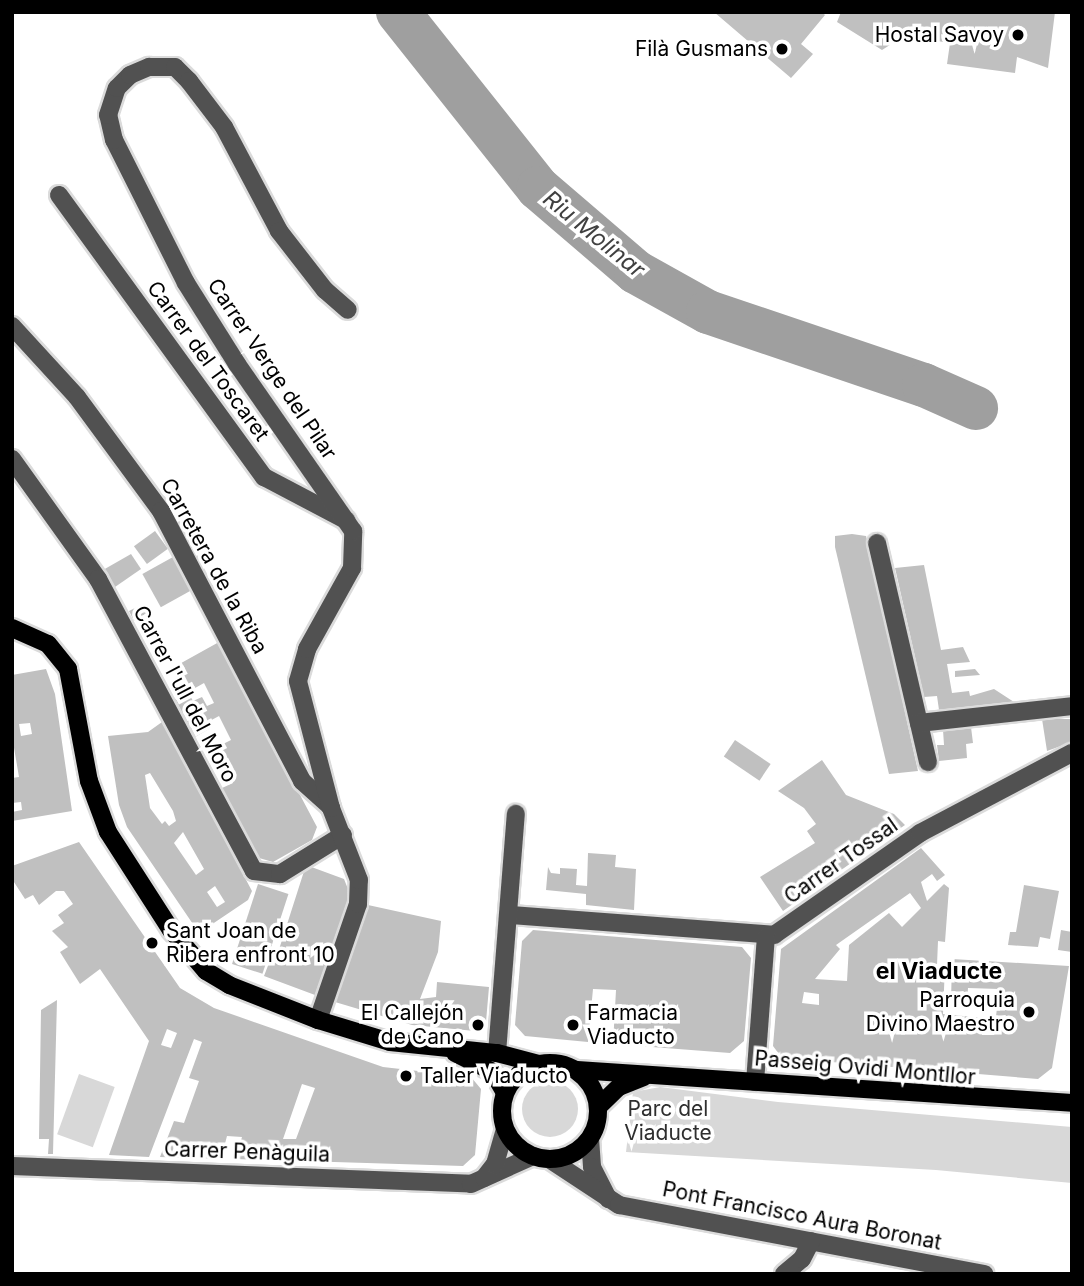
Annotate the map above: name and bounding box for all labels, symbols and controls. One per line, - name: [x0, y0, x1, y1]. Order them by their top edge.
- place label: Hostal Savoy: [875, 22, 1004, 48]
- marker: Hostal Savoy: [1010, 27, 1026, 43]
- place label: Filà Gusmans: [635, 36, 768, 62]
- marker: Filà Gusmans: [774, 41, 790, 57]
- water label: Riu Molinar: [538, 185, 650, 283]
- street label: Carrer Verge del Pilar: [202, 274, 342, 464]
- street label: Carrer del Toscaret: [142, 276, 274, 446]
- street label: Carretera de la Riba: [155, 474, 273, 658]
- street label: Carrer l'ull del Moro: [128, 601, 242, 787]
- street label: Carrer Tossal: [779, 813, 903, 909]
- place label: Sant Joan de Ribera enfront 10: [166, 918, 335, 968]
- marker: Sant Joan de Ribera enfront 10: [144, 935, 160, 951]
- district label: el Viaducte: [876, 957, 1002, 985]
- place label: Parroquia Divino Maestro: [866, 987, 1015, 1037]
- place label: El Callejón de Cano: [361, 1000, 464, 1050]
- place label: Farmacia Viaducto: [587, 1000, 678, 1050]
- marker: Parroquia Divino Maestro: [1021, 1004, 1037, 1020]
- marker: El Callejón de Cano: [470, 1017, 486, 1033]
- marker: Farmacia Viaducto: [565, 1017, 581, 1033]
- street label: Passeig Ovidi Montllor: [753, 1046, 977, 1090]
- place label: Taller Viaducto: [420, 1063, 568, 1089]
- marker: Taller Viaducto: [398, 1068, 414, 1084]
- park label: Parc del Viaducte: [624, 1096, 712, 1146]
- street label: Carrer Penàguila: [164, 1137, 330, 1167]
- street label: Pont Francisco Aura Boronat: [660, 1177, 944, 1255]

